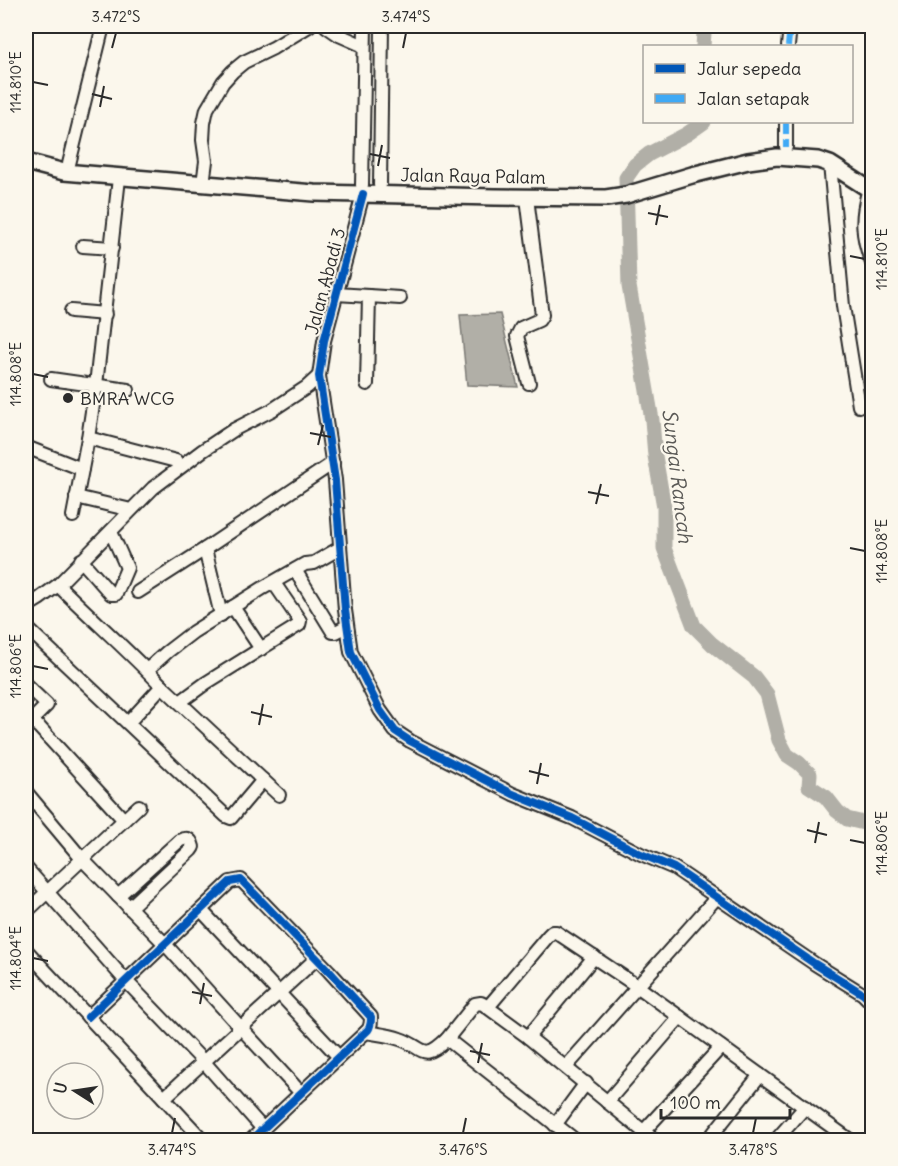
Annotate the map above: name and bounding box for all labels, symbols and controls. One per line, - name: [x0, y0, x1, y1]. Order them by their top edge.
- text: 3.472°S: [92, 7, 140, 26]
- text: 3.474°S: [382, 7, 430, 26]
- legend: [643, 45, 853, 123]
- text: 114.810°E: [6, 51, 25, 113]
- text: Jalur sepeda: [697, 57, 801, 80]
- text: Jalan setapak: [697, 87, 809, 110]
- street label: Jalan Raya Palam: [400, 163, 546, 189]
- street label: Jalan Abadi 3: [300, 225, 350, 337]
- text: 114.810°E: [872, 228, 891, 290]
- text: 114.808°E: [6, 341, 25, 406]
- place label: BMRA WCG: [80, 387, 175, 410]
- marker: BMRA WCG: [61, 391, 75, 405]
- water label: Sungai Rancah: [657, 408, 699, 545]
- text: 114.808°E: [872, 518, 891, 583]
- text: 114.806°E: [6, 633, 25, 698]
- text: 114.806°E: [872, 810, 891, 875]
- text: 114.804°E: [6, 925, 25, 990]
- north arrow: [45, 1061, 105, 1121]
- text: U: [49, 1080, 71, 1095]
- scale bar: [661, 1082, 790, 1120]
- text: 100 m: [670, 1091, 721, 1114]
- text: 3.474°S: [148, 1140, 196, 1159]
- text: 3.476°S: [438, 1140, 488, 1159]
- text: 3.478°S: [728, 1140, 778, 1159]

